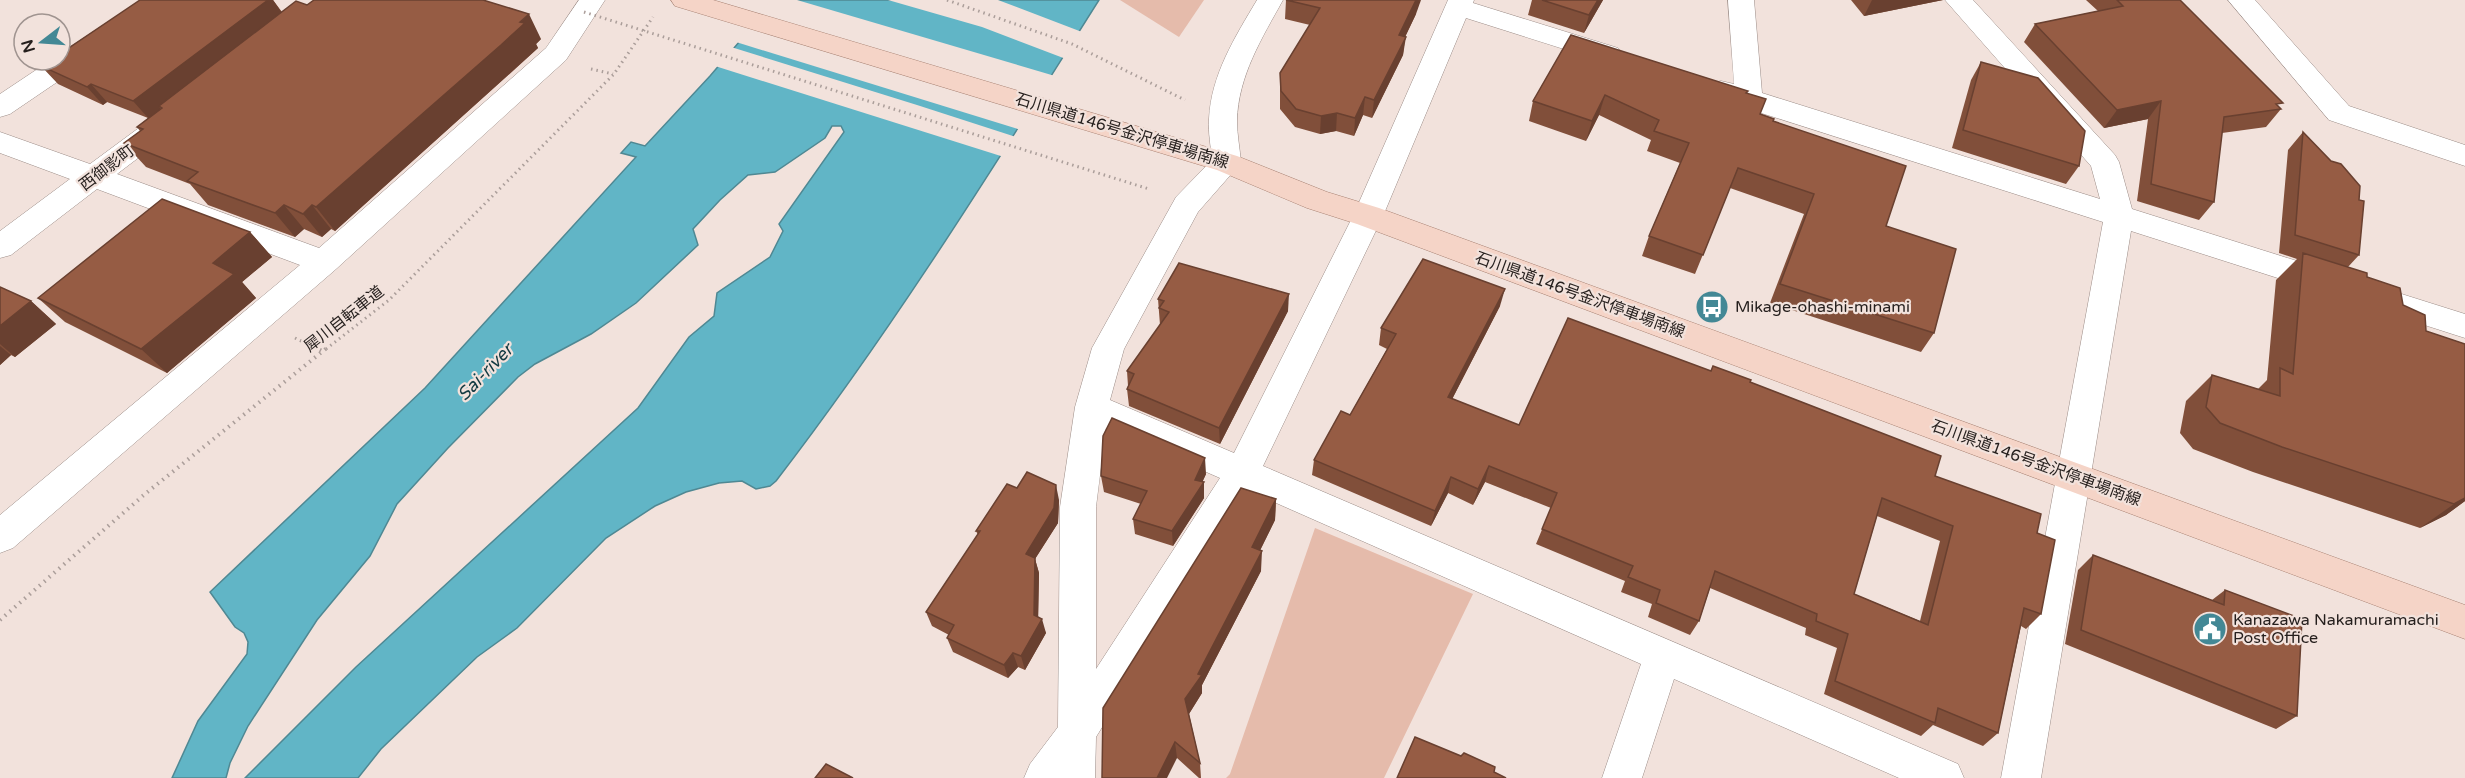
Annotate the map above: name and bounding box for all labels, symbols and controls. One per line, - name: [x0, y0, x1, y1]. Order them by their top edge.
- north arrow: [12, 12, 72, 72]
- text: N: [17, 37, 40, 55]
- street label: 石川県道146号金沢停車場南線: [1013, 89, 1231, 173]
- street label: 西御影町: [75, 141, 139, 195]
- street label: 石川県道146号金沢停車場南線: [1472, 248, 1688, 342]
- street label: 犀川自転車道: [300, 282, 388, 356]
- bus stop icon: Mikage-ohashi-minami: [1694, 289, 1730, 325]
- place label: Mikage-ohashi-minami: [1735, 297, 1910, 317]
- water label: Sai-river: [452, 337, 519, 405]
- street label: 石川県道146号金沢停車場南線: [1928, 416, 2144, 510]
- place label: Kanazawa Nakamuramachi Post Office: [2233, 610, 2439, 648]
- public building icon: Kanazawa Nakamuramachi Post Office: [2192, 611, 2228, 647]

